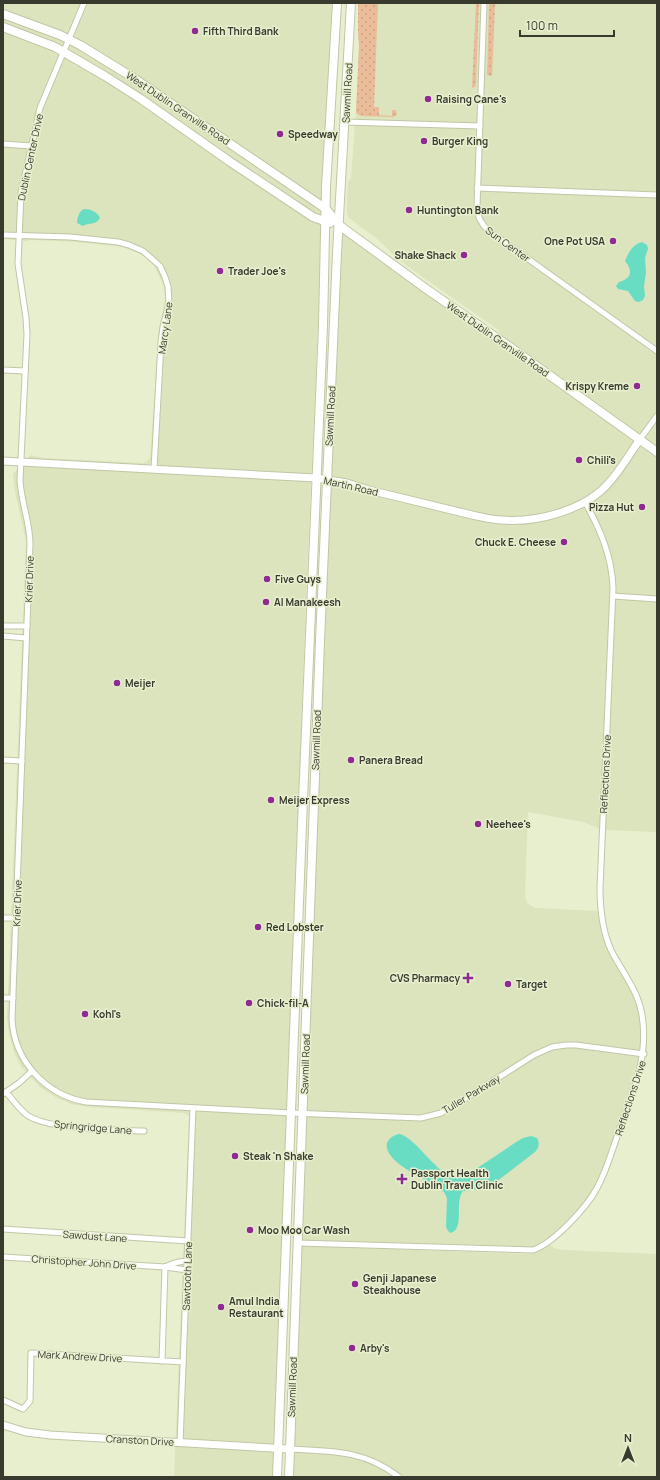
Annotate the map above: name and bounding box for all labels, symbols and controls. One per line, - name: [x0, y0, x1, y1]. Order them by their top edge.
- scale bar: [520, 12, 614, 38]
- text: 100 m: [526, 17, 558, 34]
- place label: Fifth Third Bank: [203, 24, 279, 38]
- marker: Fifth Third Bank: [190, 26, 200, 36]
- street label: Sawmill Road: [338, 62, 356, 124]
- street label: West Dublin Granville Road: [123, 68, 233, 148]
- place label: Raising Cane's: [436, 92, 507, 106]
- marker: Raising Cane's: [423, 94, 433, 104]
- street label: Dublin Center Drive: [14, 112, 46, 202]
- place label: Speedway: [288, 127, 338, 141]
- marker: Speedway: [275, 129, 285, 139]
- place label: Burger King: [432, 134, 488, 148]
- marker: Burger King: [419, 136, 429, 146]
- place label: Huntington Bank: [417, 203, 499, 217]
- marker: Huntington Bank: [404, 205, 414, 215]
- street label: Sun Center: [483, 223, 534, 265]
- place label: One Pot USA: [544, 234, 605, 248]
- marker: One Pot USA: [608, 236, 618, 246]
- place label: Shake Shack: [394, 248, 457, 262]
- marker: Shake Shack: [459, 250, 469, 260]
- place label: Trader Joe's: [228, 264, 286, 278]
- marker: Trader Joe's: [215, 266, 225, 276]
- street label: West Dublin Granville Road: [444, 298, 552, 380]
- street label: Marcy Lane: [154, 301, 176, 355]
- place label: Krispy Kreme: [566, 379, 629, 393]
- marker: Krispy Kreme: [632, 381, 642, 391]
- street label: Sawmill Road: [321, 385, 339, 447]
- place label: Chili's: [587, 453, 616, 467]
- marker: Chili's: [574, 455, 584, 465]
- street label: Martin Road: [322, 473, 380, 499]
- place label: Pizza Hut: [589, 500, 634, 514]
- marker: Pizza Hut: [637, 502, 647, 512]
- place label: Chuck E. Cheese: [475, 535, 556, 549]
- marker: Chuck E. Cheese: [559, 537, 569, 547]
- street label: Krier Drive: [21, 555, 37, 603]
- place label: Five Guys: [275, 572, 322, 586]
- marker: Five Guys: [262, 574, 272, 584]
- place label: Al Manakeesh: [274, 595, 341, 609]
- marker: Al Manakeesh: [261, 597, 271, 607]
- place label: Meijer: [125, 676, 155, 690]
- marker: Meijer: [112, 678, 122, 688]
- street label: Sawmill Road: [308, 710, 324, 770]
- street label: Reflections Drive: [596, 734, 614, 814]
- place label: Panera Bread: [359, 753, 423, 767]
- marker: Panera Bread: [346, 755, 356, 765]
- place label: Meijer Express: [279, 793, 350, 807]
- marker: Meijer Express: [266, 795, 276, 805]
- place label: Neehee's: [486, 817, 531, 831]
- marker: Neehee's: [473, 819, 483, 829]
- street label: Krier Drive: [9, 879, 25, 927]
- place label: Red Lobster: [266, 920, 324, 934]
- marker: Red Lobster: [253, 922, 263, 932]
- place label: CVS Pharmacy: [390, 971, 460, 985]
- marker: CVS Pharmacy: [463, 973, 473, 983]
- place label: Target: [516, 977, 547, 991]
- marker: Target: [503, 979, 513, 989]
- place label: Chick-fil-A: [257, 996, 309, 1010]
- marker: Chick-fil-A: [244, 998, 254, 1008]
- place label: Kohl's: [93, 1007, 122, 1021]
- marker: Kohl's: [80, 1009, 90, 1019]
- street label: Sawmill Road: [297, 1034, 313, 1094]
- street label: Reflections Drive: [611, 1058, 649, 1138]
- street label: Tuller Parkway: [439, 1071, 503, 1117]
- street label: Springridge Lane: [54, 1117, 133, 1137]
- place label: Steak 'n Shake: [243, 1149, 313, 1163]
- marker: Steak 'n Shake: [230, 1151, 240, 1161]
- place label: Passport Health Dublin Travel Clinic: [411, 1166, 503, 1192]
- marker: Passport Health Dublin Travel Clinic: [396, 1173, 408, 1185]
- place label: Moo Moo Car Wash: [258, 1223, 350, 1237]
- marker: Moo Moo Car Wash: [245, 1225, 255, 1235]
- street label: Sawdust Lane: [62, 1227, 128, 1245]
- street label: Sawtooth Lane: [179, 1241, 195, 1311]
- street label: Christopher John Drive: [31, 1251, 137, 1273]
- place label: Genji Japanese Steakhouse: [363, 1271, 436, 1297]
- marker: Genji Japanese Steakhouse: [350, 1279, 360, 1289]
- place label: Amul India Restaurant: [229, 1294, 284, 1320]
- marker: Amul India Restaurant: [216, 1302, 226, 1312]
- place label: Arby's: [360, 1341, 390, 1355]
- marker: Arby's: [347, 1343, 357, 1353]
- street label: Mark Andrew Drive: [37, 1347, 123, 1365]
- street label: Sawmill Road: [284, 1357, 300, 1417]
- north arrow: [608, 1428, 648, 1468]
- text: N: [624, 1430, 632, 1445]
- street label: Cranston Drive: [106, 1431, 175, 1449]

